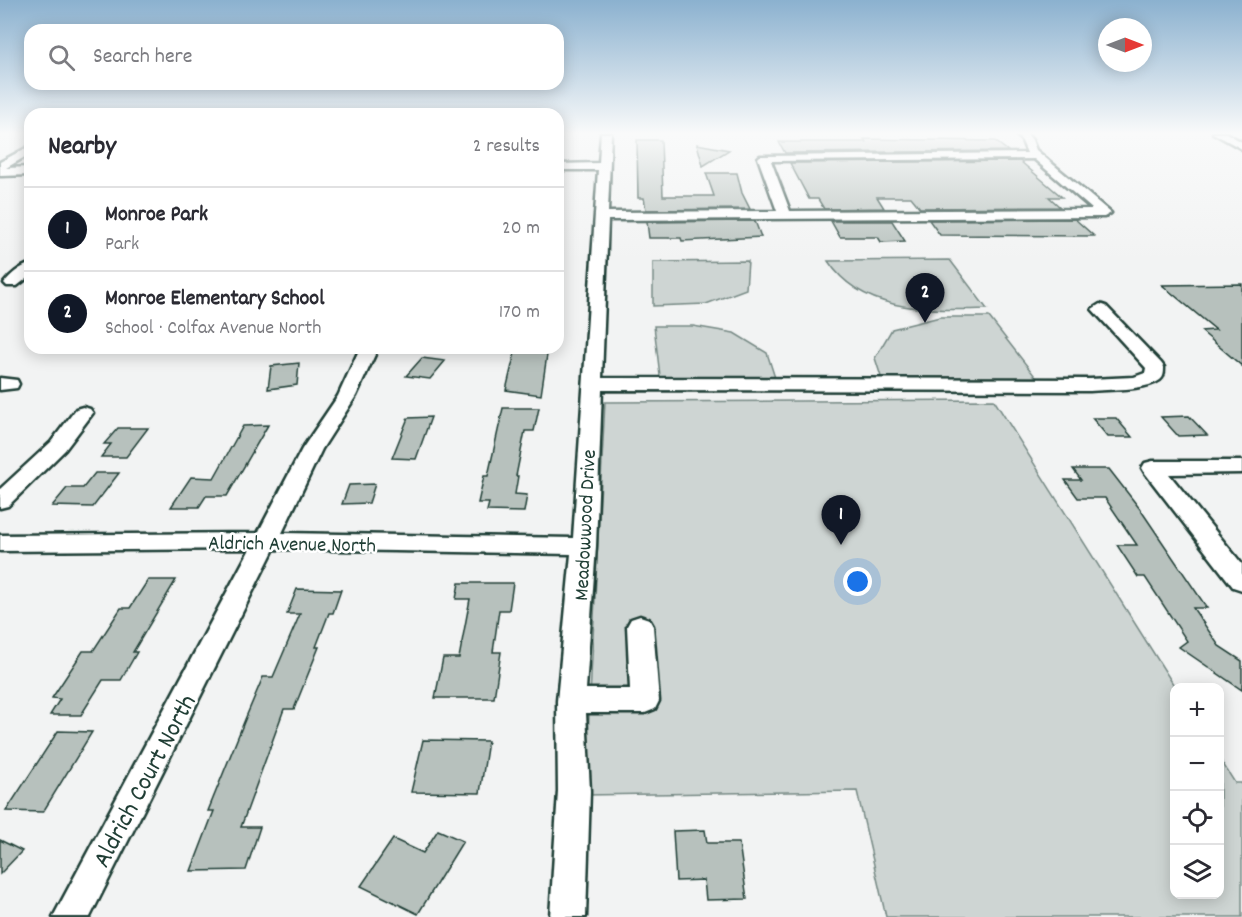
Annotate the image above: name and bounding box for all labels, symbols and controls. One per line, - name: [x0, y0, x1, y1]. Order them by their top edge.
- north arrow: [1098, 18, 1152, 72]
- search box: [24, 24, 564, 90]
- icon: search: [45, 41, 78, 74]
- text: Search here: [93, 42, 192, 73]
- text: Nearby: [48, 129, 116, 166]
- text: 2 results: [473, 133, 540, 161]
- text: Monroe Park: [105, 200, 208, 231]
- text: 1: [65, 215, 70, 243]
- text: 20 m: [502, 215, 540, 243]
- text: Park: [105, 231, 139, 259]
- pin: 2: [906, 274, 944, 323]
- text: Monroe Elementary School: [105, 284, 324, 315]
- text: 2: [63, 299, 72, 327]
- text: 170 m: [499, 299, 540, 327]
- text: School · Colfax Avenue North: [105, 315, 321, 343]
- street label: Meadowwood Drive: [568, 449, 606, 602]
- pin: 1: [822, 496, 860, 545]
- street label: Aldrich Avenue North: [208, 530, 376, 562]
- your location: [843, 567, 872, 596]
- map controls: [1170, 683, 1224, 899]
- button: +: [1170, 683, 1224, 737]
- street label: Aldrich Court North: [85, 688, 207, 875]
- button: −: [1170, 737, 1224, 791]
- button: locate: [1170, 791, 1224, 845]
- button: layers: [1170, 845, 1224, 899]

